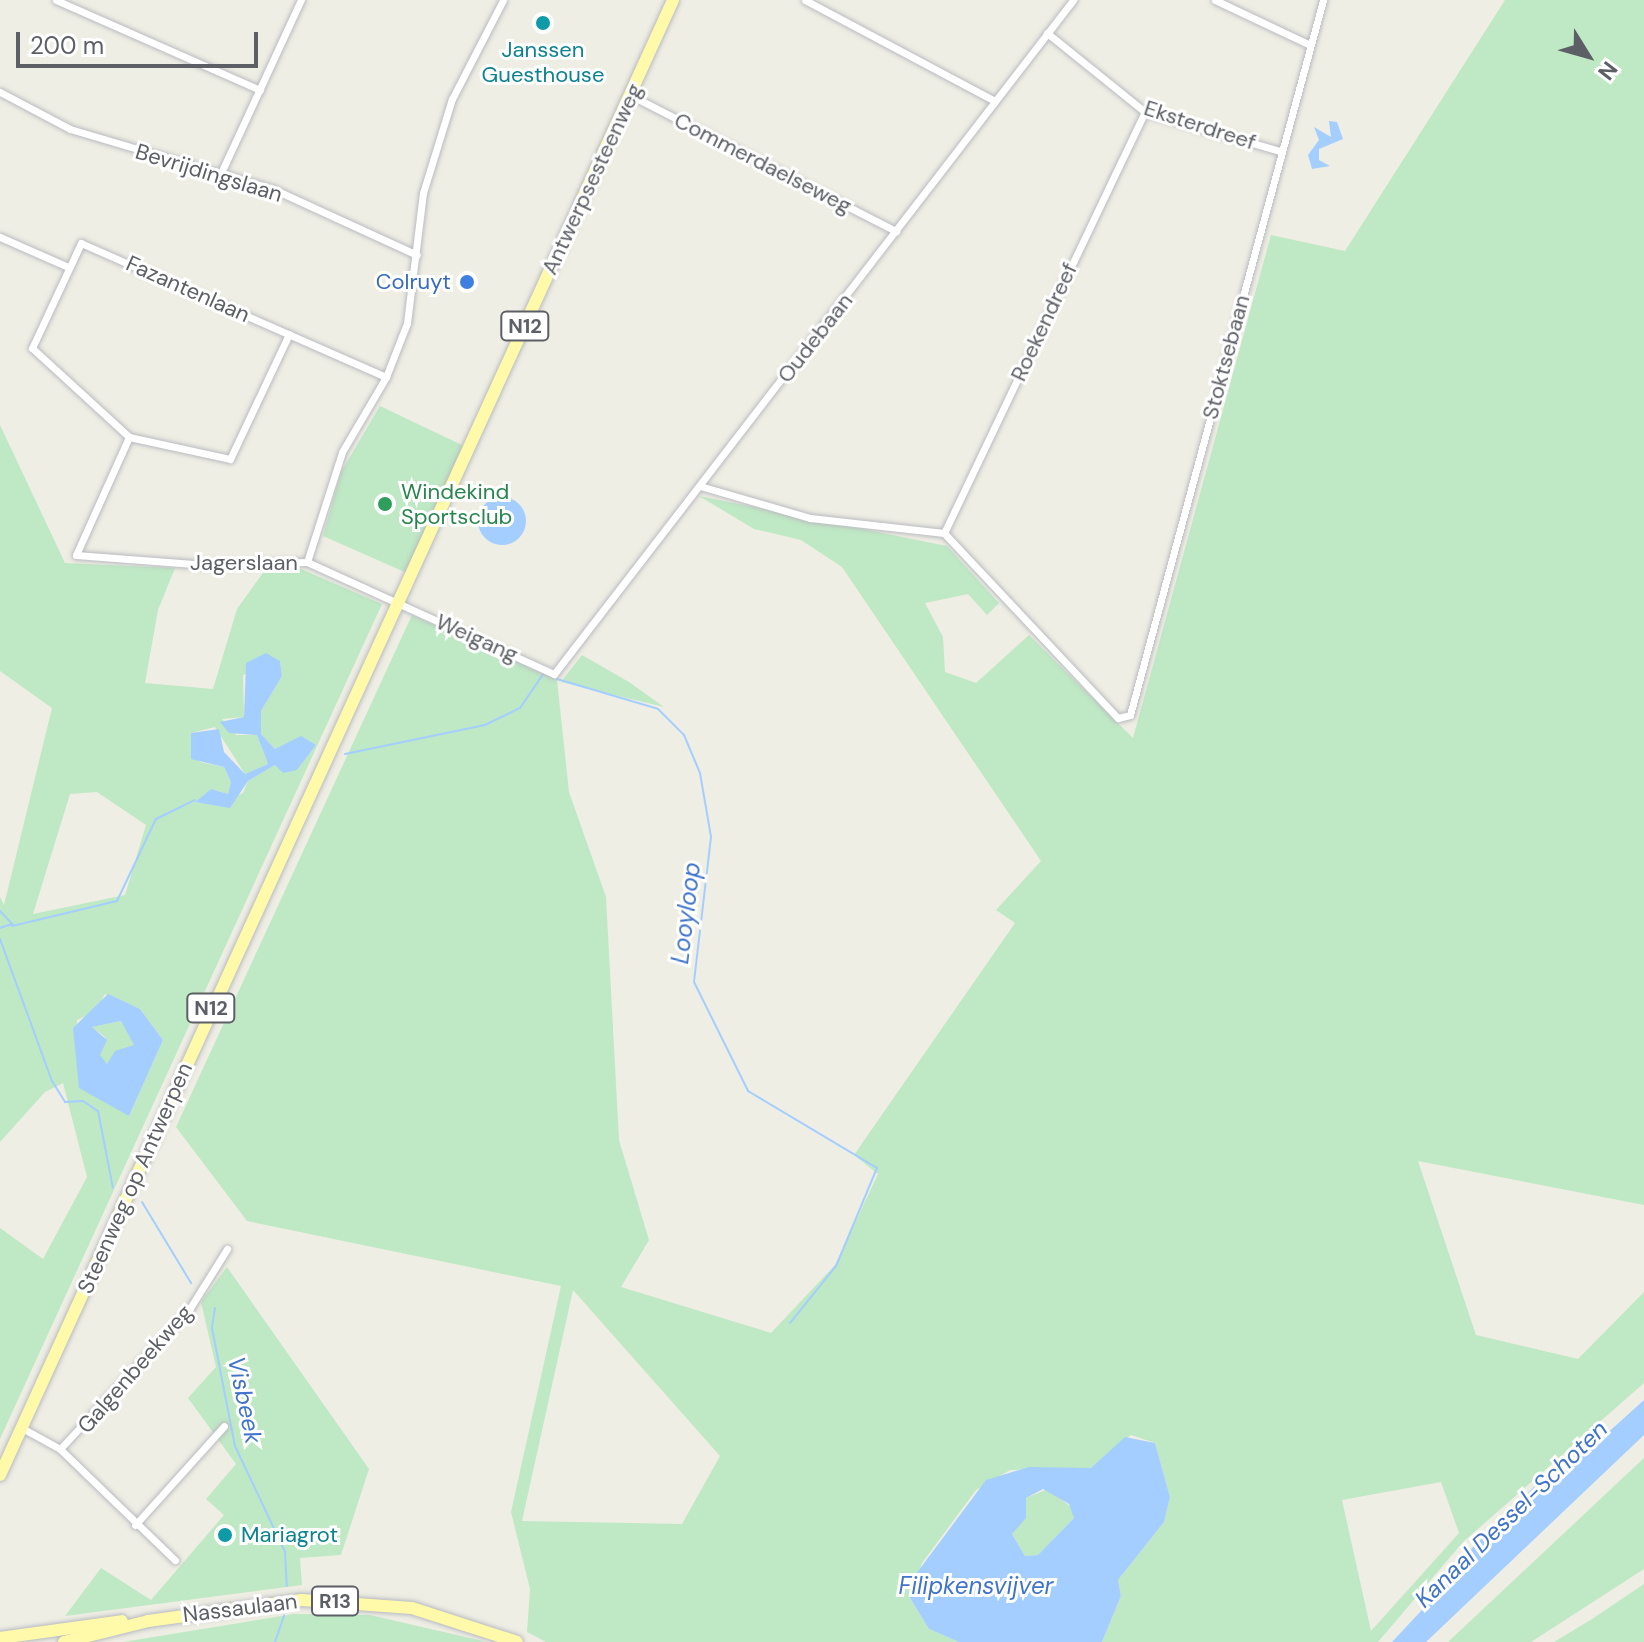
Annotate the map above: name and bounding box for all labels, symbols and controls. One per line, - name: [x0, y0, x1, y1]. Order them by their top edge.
- marker: Janssen Guesthouse: [534, 14, 552, 32]
- scale bar: [20, 16, 262, 66]
- north arrow: [1548, 16, 1628, 96]
- text: 200 m: [30, 30, 104, 61]
- place label: Janssen Guesthouse: [482, 36, 604, 88]
- text: N: [1591, 56, 1624, 86]
- street label: Antwerpsesteenweg: [536, 79, 648, 279]
- street label: Eksterdreef: [1141, 95, 1259, 155]
- street label: Commerdaelseweg: [670, 107, 856, 219]
- street label: Bevrijdingslaan: [132, 138, 286, 208]
- street label: Fazantenlaan: [122, 250, 254, 328]
- street label: Roekendreef: [1005, 259, 1083, 385]
- place label: Colruyt: [376, 269, 451, 295]
- marker: Colruyt: [458, 273, 476, 291]
- street label: Oudebaan: [772, 288, 858, 388]
- street label: Stoktsebaan: [1197, 292, 1255, 422]
- road number: N12: [499, 310, 551, 342]
- place label: Windekind Sportsclub: [401, 478, 512, 530]
- marker: Windekind Sportsclub: [376, 495, 394, 513]
- street label: Jagerslaan: [190, 550, 298, 576]
- street label: Weigang: [432, 608, 522, 668]
- water label: Looyloop: [665, 861, 707, 965]
- road number: N12: [185, 992, 237, 1024]
- street label: Steenweg op Antwerpen: [72, 1058, 198, 1298]
- street label: Galgenbeekweg: [72, 1299, 198, 1439]
- water label: Visbeek: [222, 1354, 268, 1446]
- water label: Kanaal Dessel-Schoten: [1409, 1415, 1613, 1613]
- place label: Mariagrot: [241, 1522, 338, 1548]
- marker: Mariagrot: [216, 1526, 234, 1544]
- water label: Filipkensvijver: [899, 1572, 1053, 1600]
- road number: R13: [311, 1585, 359, 1617]
- street label: Nassaulaan: [181, 1588, 299, 1628]

